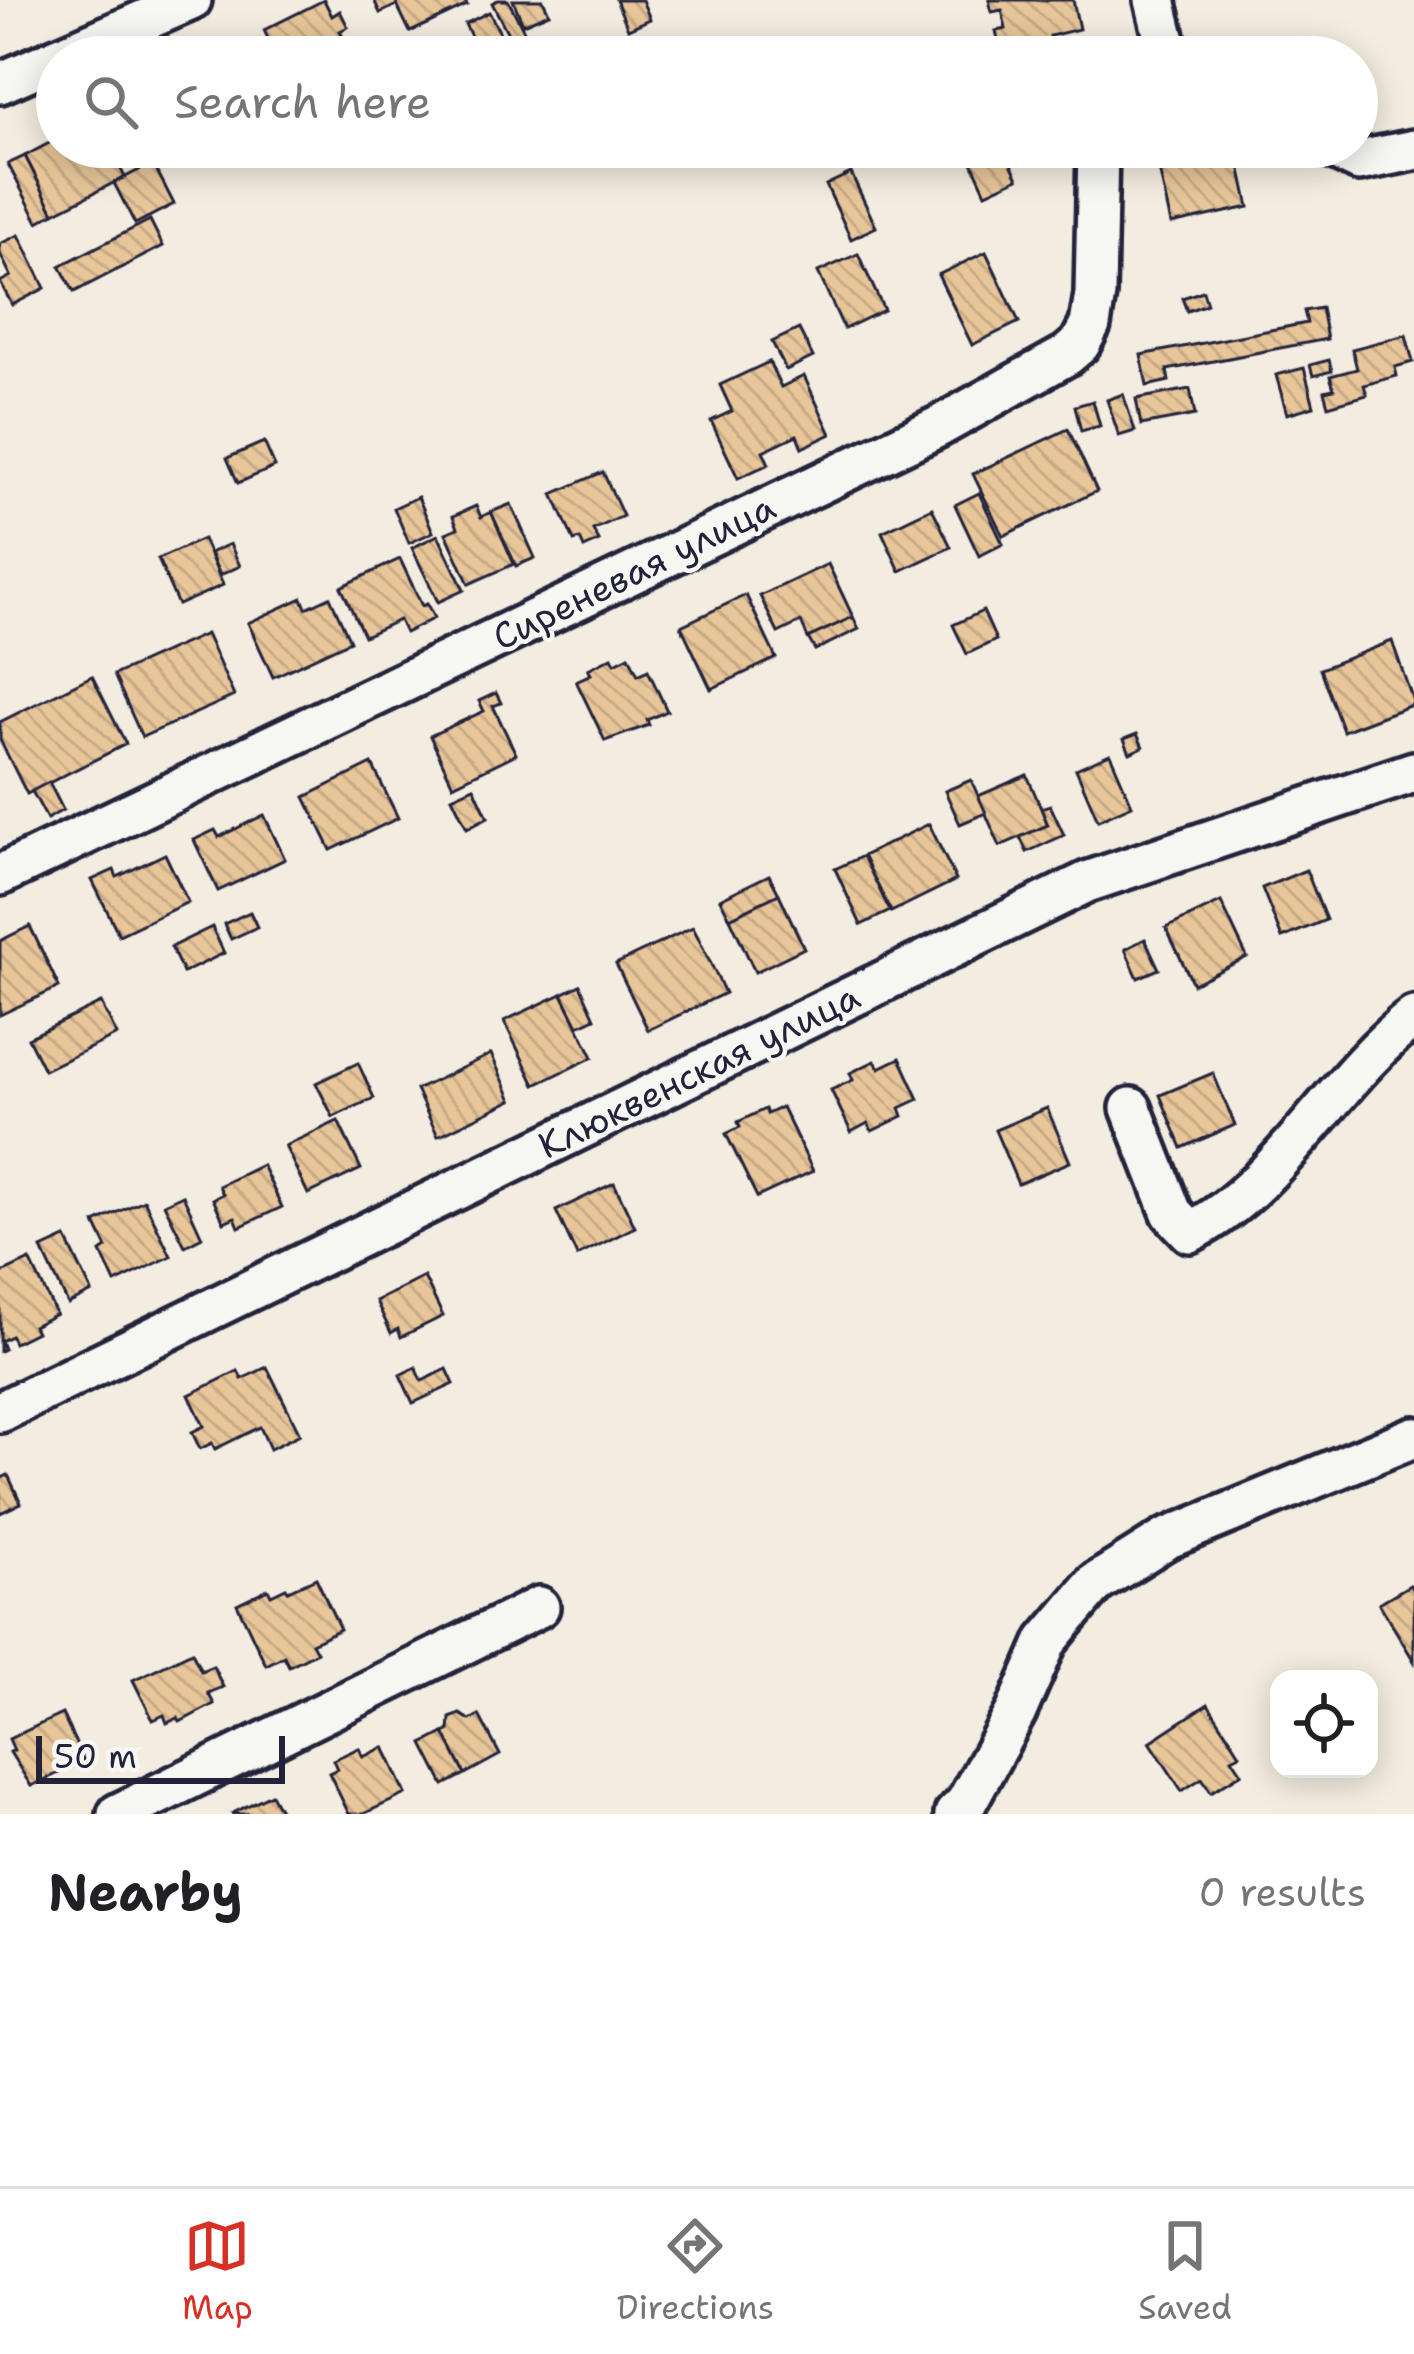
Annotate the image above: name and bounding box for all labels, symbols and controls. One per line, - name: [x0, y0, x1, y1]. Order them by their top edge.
- search box: [36, 36, 1378, 168]
- icon: search: [78, 69, 144, 135]
- text: Search here: [174, 72, 431, 132]
- street label: Сиреневая улица: [485, 482, 783, 662]
- street label: Клюквенская улица: [530, 972, 868, 1170]
- map controls: [1270, 1670, 1378, 1778]
- button: locate: [1270, 1670, 1378, 1778]
- scale bar: [36, 1730, 285, 1783]
- text: 50 m: [54, 1734, 137, 1779]
- text: Nearby: [48, 1858, 243, 1926]
- text: 0 results: [1199, 1866, 1366, 1918]
- tab: Map: [182, 2213, 253, 2330]
- tab: Directions: [617, 2213, 774, 2330]
- tab: Saved: [1138, 2213, 1232, 2330]

